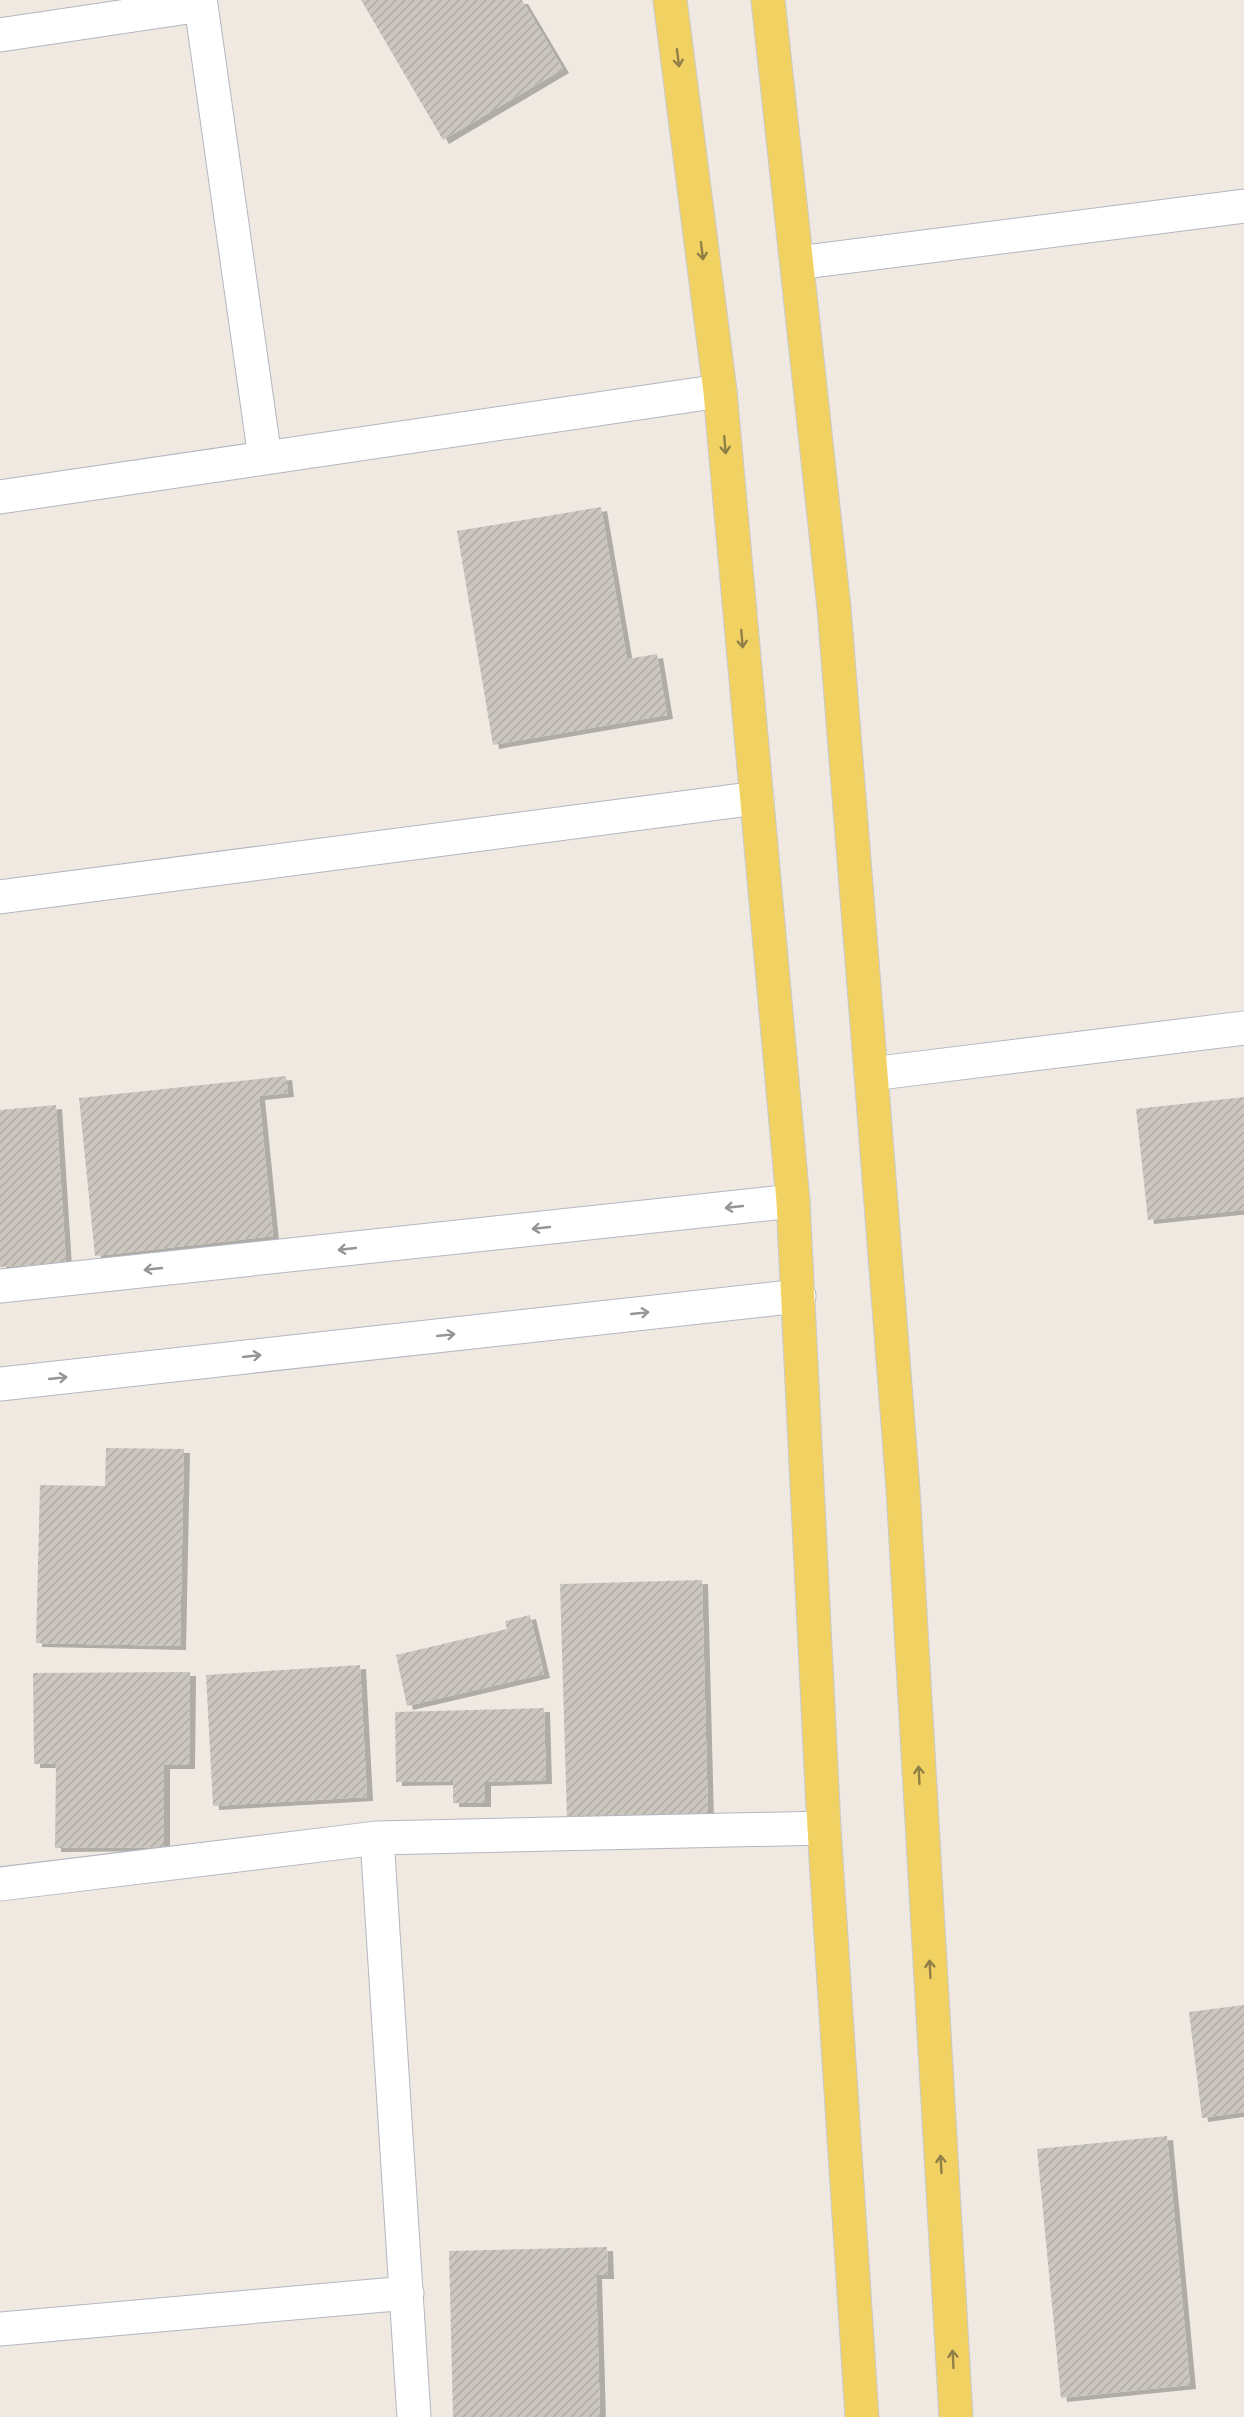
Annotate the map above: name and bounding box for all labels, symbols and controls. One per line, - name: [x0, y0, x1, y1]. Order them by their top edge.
- one-way arrow: [672, 48, 683, 67]
- one-way arrow: [697, 241, 708, 261]
- one-way arrow: [720, 435, 731, 455]
- one-way arrow: [737, 629, 748, 649]
- one-way arrow: [725, 1202, 745, 1213]
- one-way arrow: [531, 1223, 551, 1234]
- one-way arrow: [337, 1243, 357, 1254]
- one-way arrow: [143, 1264, 163, 1275]
- one-way arrow: [629, 1307, 649, 1318]
- one-way arrow: [435, 1329, 455, 1340]
- one-way arrow: [242, 1350, 261, 1361]
- one-way arrow: [48, 1372, 68, 1383]
- one-way arrow: [914, 1765, 925, 1785]
- one-way arrow: [925, 1960, 936, 1980]
- one-way arrow: [936, 2154, 947, 2174]
- one-way arrow: [947, 2349, 958, 2369]

